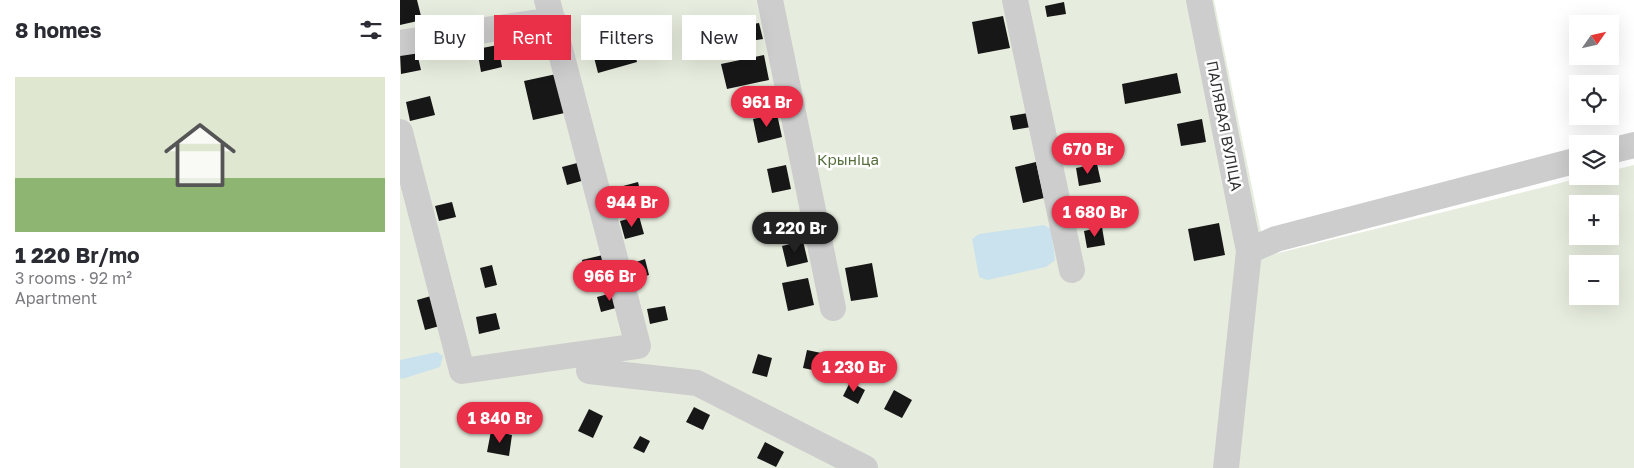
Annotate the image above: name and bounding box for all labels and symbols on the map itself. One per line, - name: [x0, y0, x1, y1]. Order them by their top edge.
- north arrow: [1569, 15, 1619, 65]
- street label: ПАЛЯВАЯ ВУЛІЦА: [1204, 59, 1246, 193]
- pin: 961 Br: [726, 86, 808, 128]
- pin: 670 Br: [1047, 132, 1129, 175]
- park label: Крыніца: [817, 150, 879, 168]
- pin: 944 Br: [591, 186, 673, 228]
- pin: 1 680 Br: [1043, 196, 1147, 238]
- pin: 1 220 Br: [743, 212, 847, 254]
- pin: 966 Br: [569, 260, 651, 302]
- pin: 1 230 Br: [802, 350, 906, 393]
- pin: 1 840 Br: [448, 402, 552, 444]

